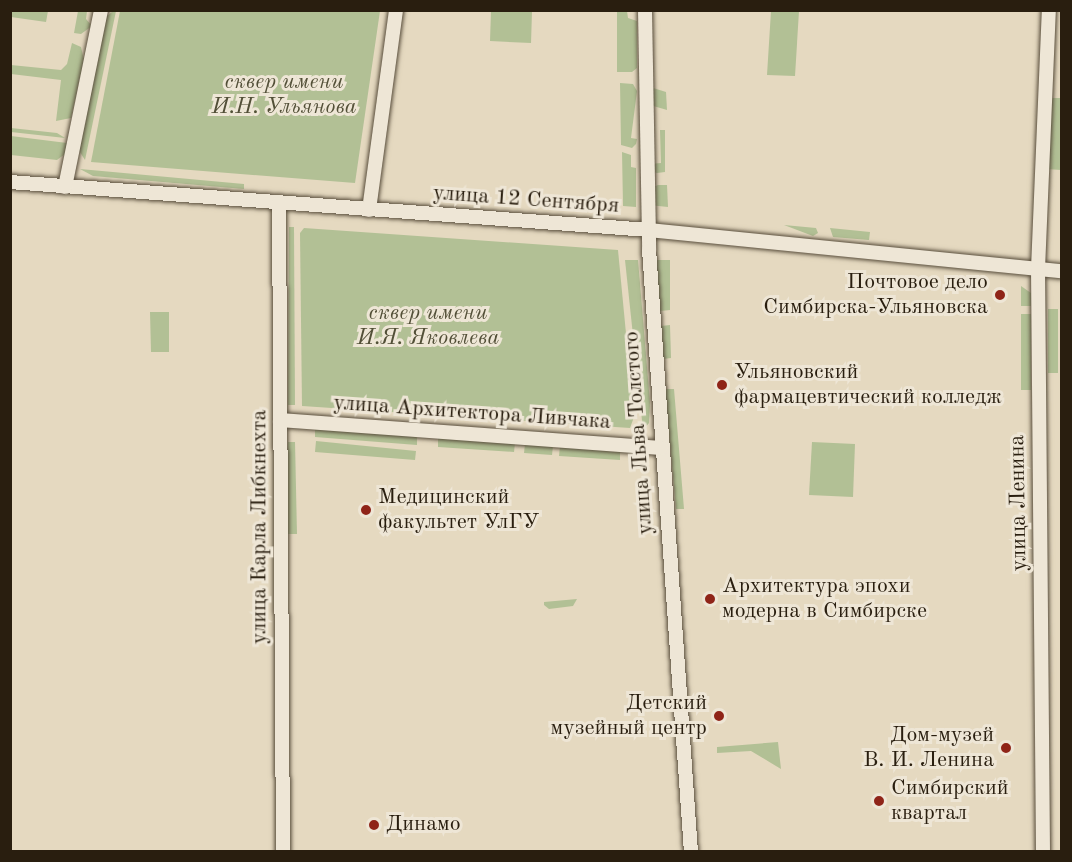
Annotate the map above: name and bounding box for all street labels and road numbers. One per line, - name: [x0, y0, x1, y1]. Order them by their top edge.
- street label: улица 12 Сентября: [432, 180, 620, 220]
- street label: улица Льва Толстого: [619, 330, 659, 536]
- street label: улица Архитектора Ливчака: [332, 390, 612, 436]
- street label: улица Карла Либкнехта: [247, 410, 273, 644]
- street label: улица Ленина: [1005, 435, 1033, 571]

